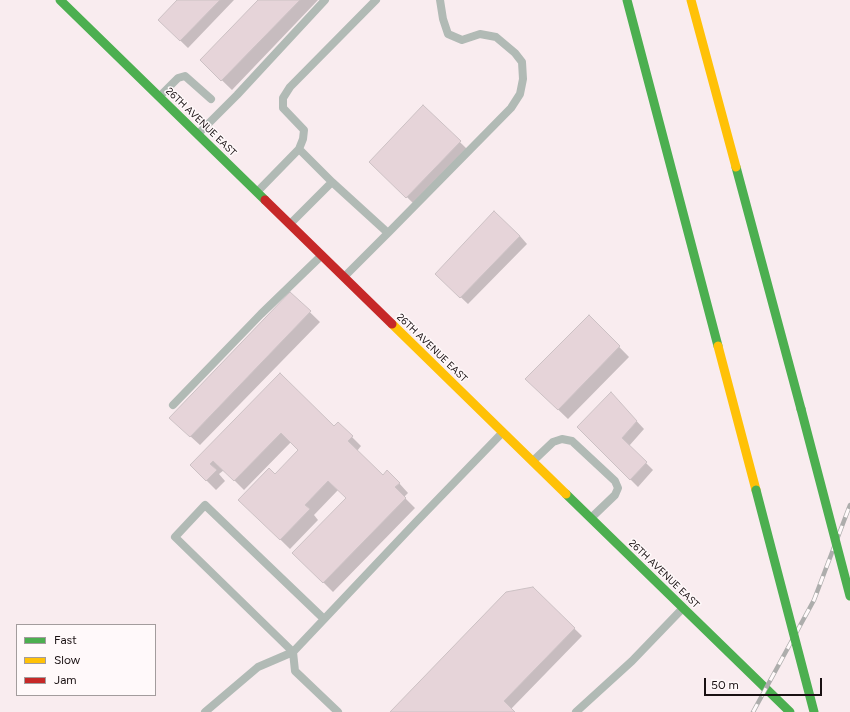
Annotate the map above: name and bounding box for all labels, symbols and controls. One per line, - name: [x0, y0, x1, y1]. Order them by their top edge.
- street label: 26TH AVENUE EAST: [163, 85, 239, 159]
- street label: 26TH AVENUE EAST: [394, 311, 470, 385]
- street label: 26TH AVENUE EAST: [626, 537, 702, 611]
- legend: [16, 624, 156, 696]
- text: Fast: [54, 633, 77, 647]
- text: Slow: [54, 653, 80, 667]
- scale bar: [706, 670, 824, 696]
- text: Jam: [54, 673, 77, 687]
- text: 50 m: [711, 678, 739, 692]

